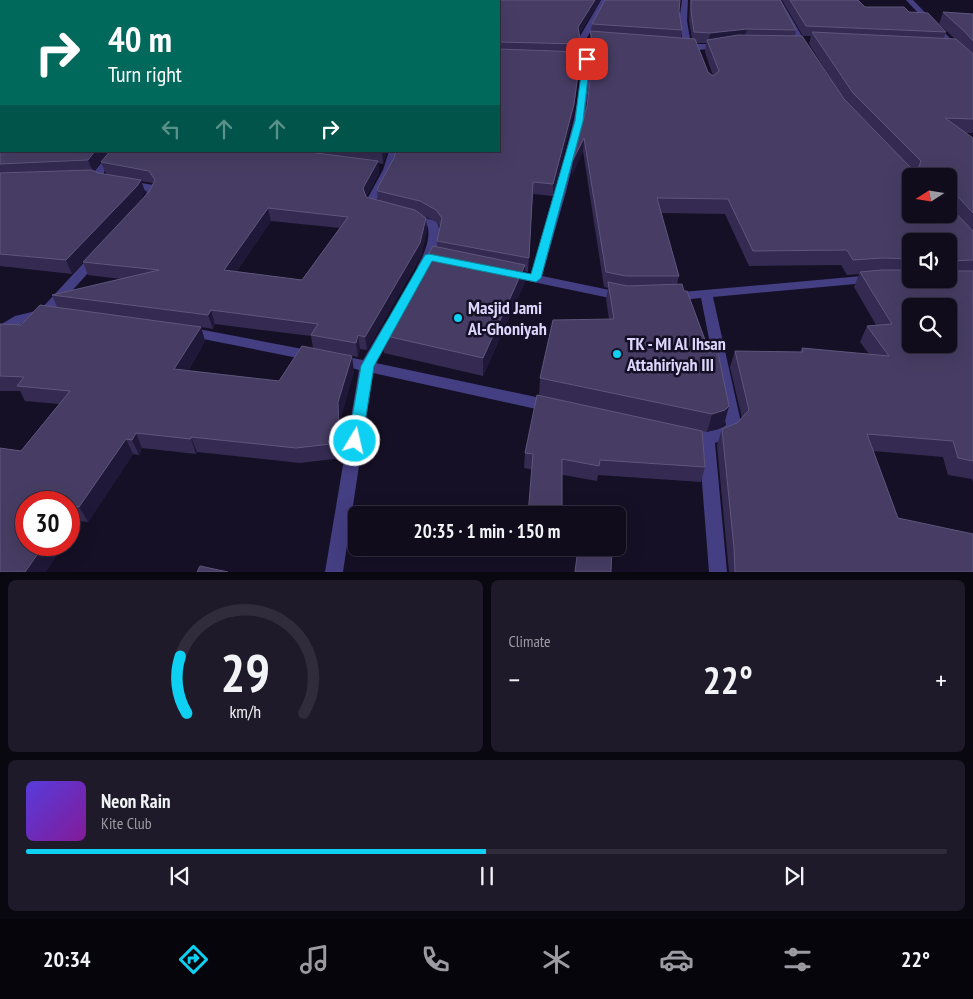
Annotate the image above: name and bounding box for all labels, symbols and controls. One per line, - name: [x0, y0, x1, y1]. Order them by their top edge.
- text: 40 m: [108, 16, 172, 62]
- icon: right: [25, 20, 90, 85]
- pin: [566, 38, 608, 80]
- icon: arrive: [573, 45, 601, 73]
- text: Turn right: [108, 60, 182, 88]
- icon: left: [157, 115, 185, 143]
- icon: ahead: [210, 115, 238, 143]
- icon: ahead: [263, 115, 291, 143]
- icon: right: [316, 115, 344, 143]
- north arrow: [902, 168, 958, 222]
- map controls: [902, 168, 957, 353]
- button: sound: [902, 233, 957, 288]
- place label: Masjid Jami Al-Ghoniyah: [467, 296, 547, 340]
- button: search: [902, 298, 957, 353]
- marker: Masjid Jami Al-Ghoniyah: [452, 312, 464, 324]
- place label: TK - MI Al Ihsan Attahiriyah III: [626, 332, 726, 376]
- marker: TK - MI Al Ihsan Attahiriyah III: [611, 348, 623, 360]
- position arrow: [328, 414, 380, 466]
- speed limit sign: 30: [15, 491, 80, 556]
- text: 20:35 · 1 min · 150 m: [414, 519, 560, 543]
- text: Climate: [509, 631, 551, 651]
- text: 29: [220, 639, 270, 706]
- text: 22°: [703, 655, 753, 704]
- text: −: [509, 661, 520, 698]
- text: +: [935, 661, 947, 698]
- text: km/h: [229, 700, 261, 723]
- text: Neon Rain: [101, 789, 170, 813]
- text: Kite Club: [101, 813, 152, 833]
- icon: previous: [166, 862, 194, 890]
- icon: pause: [473, 862, 501, 890]
- icon: next: [780, 862, 808, 890]
- icon: directions: [176, 942, 211, 977]
- icon: music: [297, 942, 332, 977]
- icon: phone: [418, 942, 453, 977]
- icon: climate: [539, 942, 574, 977]
- icon: car: [659, 942, 694, 977]
- icon: filters: [780, 942, 815, 977]
- text: 20:34: [43, 945, 90, 973]
- text: 22°: [901, 945, 930, 973]

